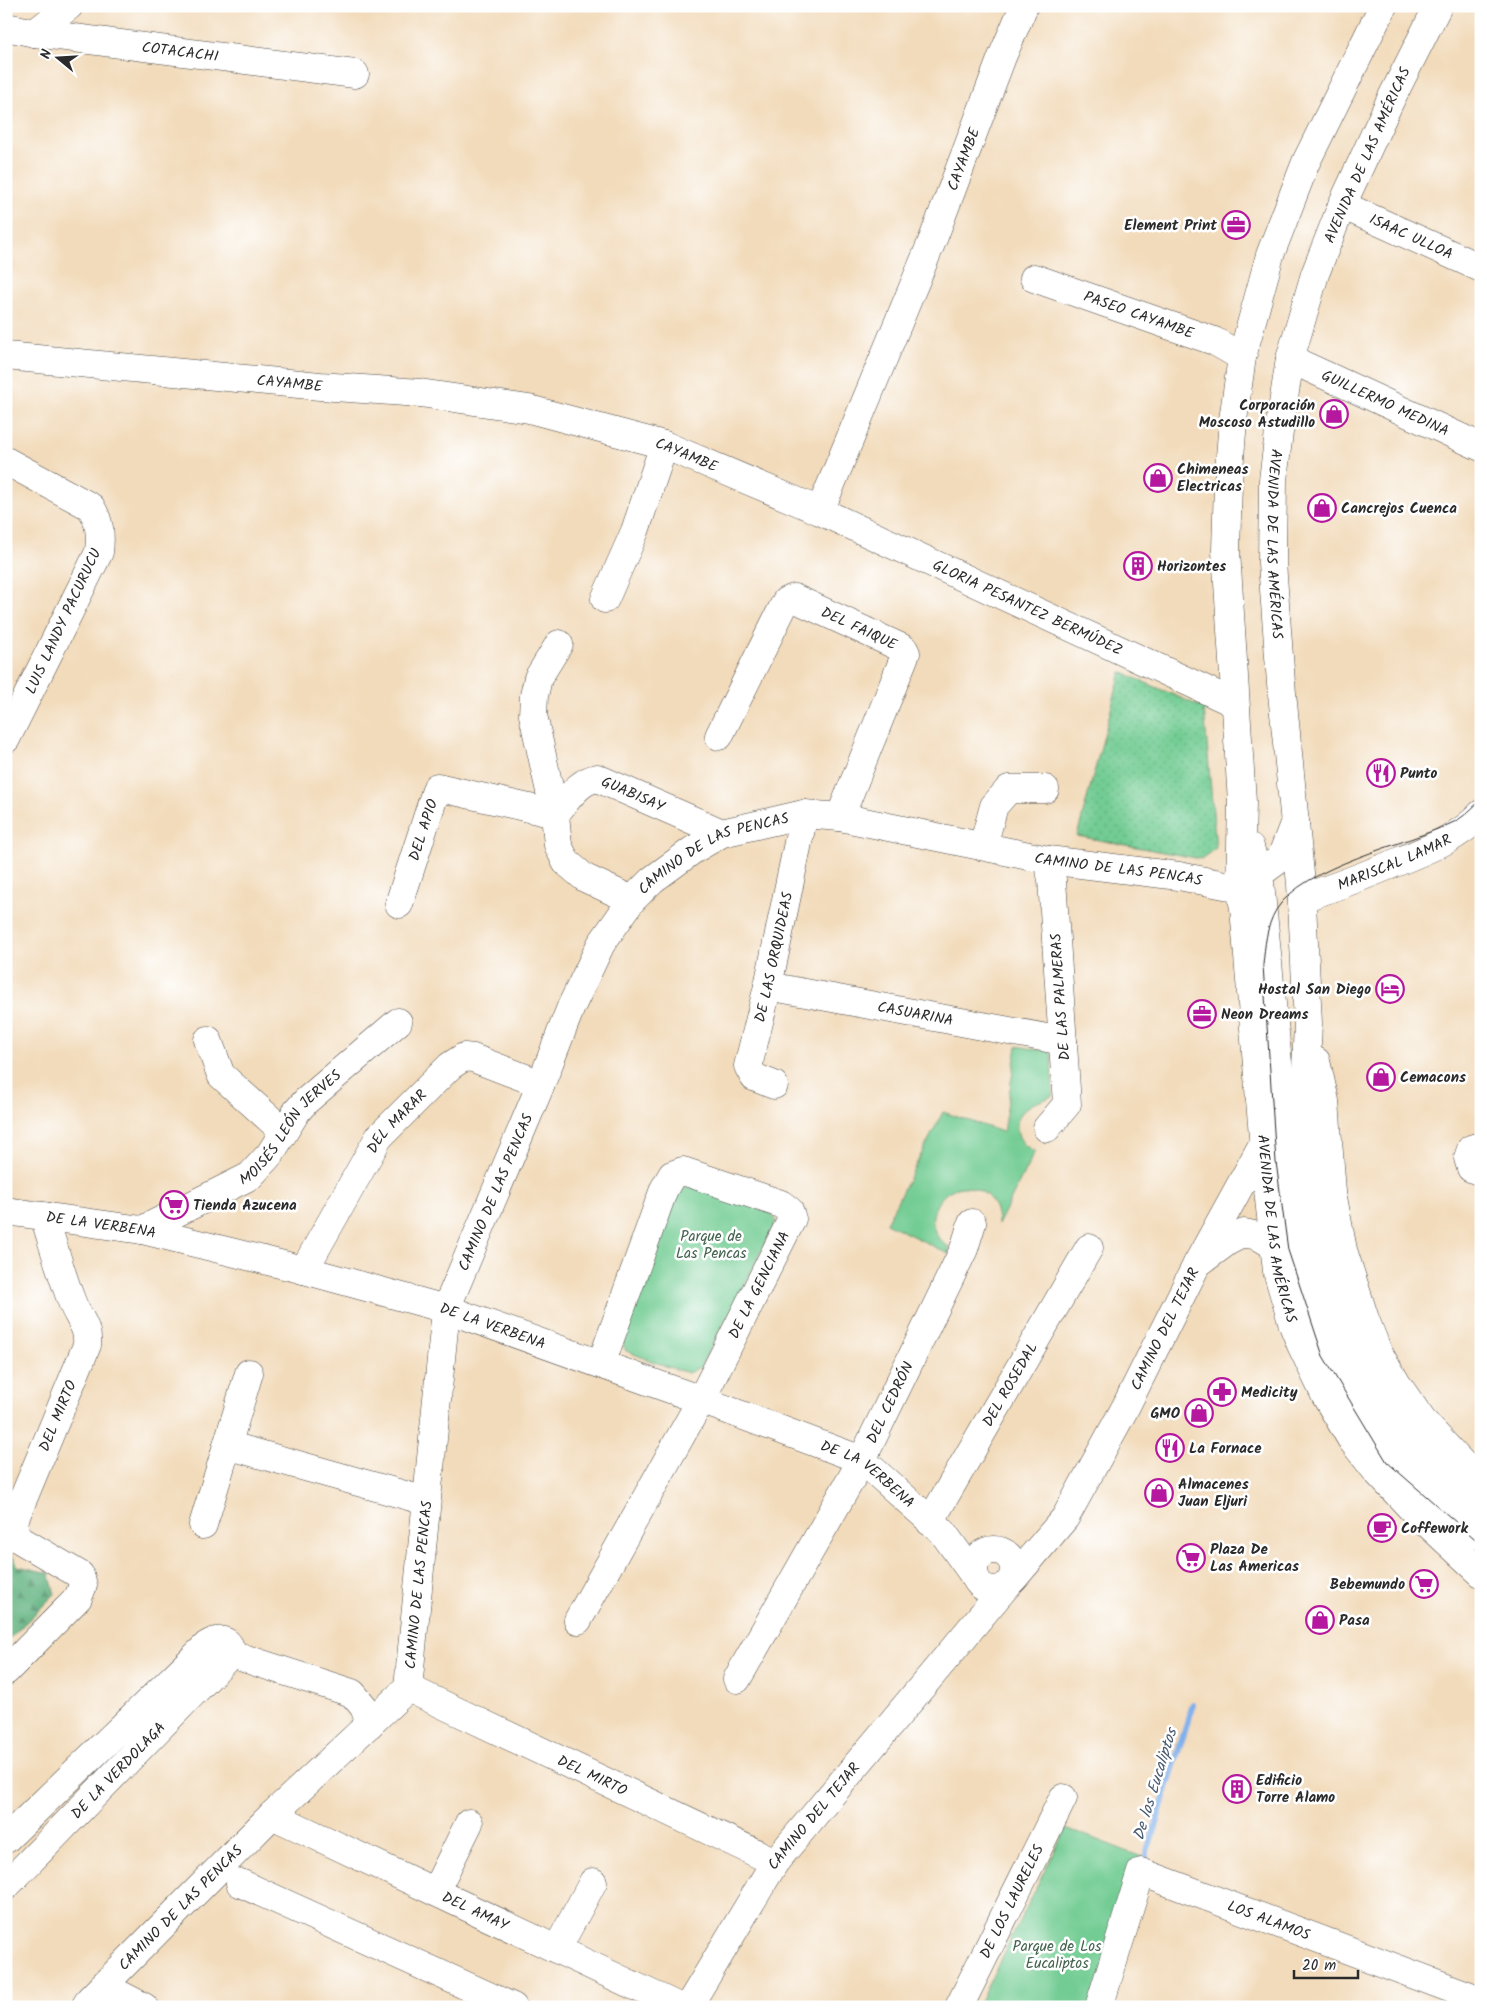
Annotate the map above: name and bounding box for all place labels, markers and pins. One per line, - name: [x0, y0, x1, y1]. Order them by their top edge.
- office icon: Element Print: [1221, 210, 1251, 240]
- place label: Element Print: [1124, 214, 1217, 238]
- place label: Corporación Moscoso Astudillo: [1199, 394, 1315, 435]
- shop icon: Corporación Moscoso Astudillo: [1319, 399, 1349, 429]
- place label: Chimeneas Electricas: [1177, 458, 1249, 499]
- shop icon: Chimeneas Electricas: [1143, 463, 1173, 493]
- shop icon: Cancrejos Cuenca: [1307, 493, 1337, 523]
- place label: Cancrejos Cuenca: [1341, 497, 1457, 521]
- building icon: Horizontes: [1123, 551, 1153, 581]
- place label: Horizontes: [1157, 555, 1226, 579]
- restaurant icon: Punto: [1366, 758, 1396, 788]
- place label: Punto: [1400, 762, 1438, 786]
- hotel icon: Hostal San Diego: [1375, 974, 1405, 1004]
- place label: Hostal San Diego: [1258, 978, 1371, 1002]
- office icon: Neon Dreams: [1187, 999, 1217, 1029]
- place label: Neon Dreams: [1221, 1003, 1308, 1027]
- shop icon: Cemacons: [1366, 1062, 1396, 1092]
- place label: Cemacons: [1400, 1066, 1466, 1090]
- supermarket icon: Tienda Azucena: [159, 1190, 189, 1220]
- place label: Tienda Azucena: [193, 1194, 297, 1218]
- pharmacy icon: Medicity: [1207, 1377, 1237, 1407]
- place label: Medicity: [1241, 1381, 1298, 1405]
- shop icon: GMO: [1184, 1398, 1214, 1428]
- place label: GMO: [1150, 1402, 1181, 1426]
- restaurant icon: La Fornace: [1155, 1433, 1185, 1463]
- place label: La Fornace: [1189, 1437, 1262, 1461]
- place label: Almacenes Juan Eljuri: [1178, 1473, 1249, 1514]
- shop icon: Almacenes Juan Eljuri: [1144, 1478, 1174, 1508]
- cafe icon: Coffework: [1367, 1513, 1397, 1543]
- place label: Coffework: [1401, 1517, 1468, 1541]
- place label: Plaza De Las Americas: [1210, 1538, 1299, 1579]
- supermarket icon: Plaza De Las Americas: [1176, 1543, 1206, 1573]
- supermarket icon: Bebemundo: [1409, 1569, 1439, 1599]
- place label: Bebemundo: [1330, 1573, 1405, 1597]
- shop icon: Pasa: [1305, 1605, 1335, 1635]
- place label: Pasa: [1339, 1609, 1370, 1633]
- place label: Edificio Torre Alamo: [1256, 1769, 1335, 1810]
- building icon: Edificio Torre Alamo: [1222, 1774, 1252, 1804]

